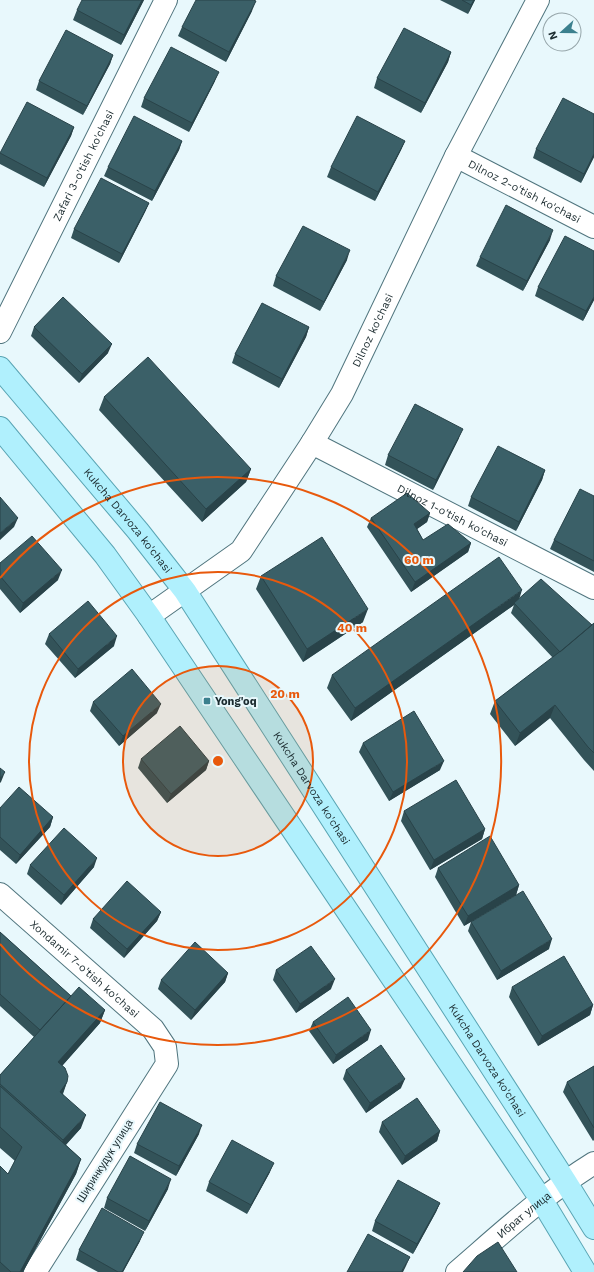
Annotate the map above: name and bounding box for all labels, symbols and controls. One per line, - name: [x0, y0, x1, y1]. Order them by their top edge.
- north arrow: [542, 12, 582, 52]
- text: N: [546, 29, 561, 42]
- street label: Zafari 3-o'tish ko'chasi: [50, 108, 116, 223]
- street label: Dilnoz 2-o'tish ko'chasi: [466, 157, 583, 226]
- street label: Dilnoz ko'chasi: [349, 291, 396, 369]
- street label: Kukcha Darvoza ko'chasi: [81, 465, 175, 575]
- street label: Dilnoz 1-o'tish ko'chasi: [395, 481, 510, 549]
- text: 60 m: [404, 553, 434, 567]
- text: 40 m: [337, 621, 367, 635]
- text: 20 m: [270, 687, 300, 701]
- place label: Yong'oq: [215, 695, 257, 708]
- marker: Yong'oq: [202, 696, 212, 706]
- street label: Kukcha Darvoza ko'chasi: [271, 729, 353, 847]
- centre of rings: [211, 754, 225, 768]
- street label: Xondamir 7-o'tish ko'chasi: [28, 917, 142, 1020]
- street label: Kukcha Darvoza ko'chasi: [446, 1001, 528, 1119]
- street label: Ширинкудук улица: [74, 1116, 136, 1205]
- street label: Ибрат улица: [494, 1188, 554, 1241]

